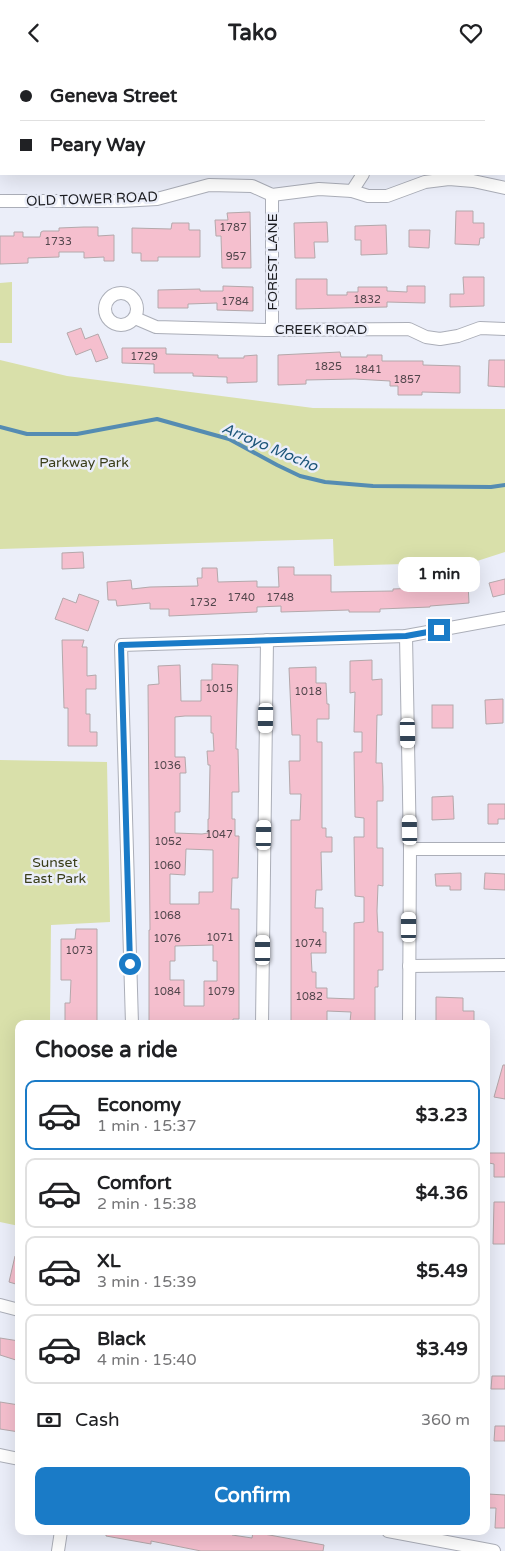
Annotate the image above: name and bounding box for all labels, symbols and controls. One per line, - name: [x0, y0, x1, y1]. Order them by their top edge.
- icon: back: [20, 19, 48, 47]
- icon: heart: [457, 19, 485, 47]
- text: Tako: [228, 20, 277, 46]
- text: Geneva Street: [50, 85, 177, 107]
- text: Peary Way: [50, 134, 146, 156]
- street label: OLD TOWER ROAD: [26, 188, 158, 210]
- street label: FOREST LANE: [264, 213, 281, 311]
- house number: 1787: [219, 221, 247, 234]
- house number: 1733: [44, 235, 72, 248]
- house number: 957: [226, 250, 246, 263]
- house number: 1832: [353, 293, 381, 306]
- house number: 1784: [221, 295, 249, 308]
- street label: CREEK ROAD: [275, 321, 367, 338]
- house number: 1729: [130, 350, 158, 363]
- house number: 1825: [314, 360, 342, 373]
- house number: 1841: [354, 363, 382, 376]
- house number: 1857: [393, 373, 421, 386]
- water label: Arroyo Mocho: [220, 419, 321, 476]
- park label: Parkway Park: [39, 454, 129, 471]
- callout: 1 min: [398, 557, 480, 593]
- text: 1 min: [418, 564, 460, 584]
- house number: 1740: [227, 591, 255, 604]
- house number: 1748: [266, 591, 294, 604]
- house number: 1732: [189, 596, 217, 609]
- route end: [428, 619, 450, 641]
- house number: 1015: [205, 682, 233, 695]
- house number: 1018: [294, 685, 322, 698]
- car: [258, 703, 273, 733]
- car: [400, 718, 415, 748]
- house number: 1036: [153, 759, 181, 772]
- car: [402, 815, 417, 845]
- car: [256, 820, 271, 850]
- house number: 1047: [205, 828, 233, 841]
- house number: 1052: [154, 835, 182, 848]
- park label: Sunset East Park: [24, 854, 86, 887]
- house number: 1060: [153, 859, 181, 872]
- house number: 1068: [153, 909, 181, 922]
- car: [401, 912, 416, 942]
- house number: 1071: [206, 931, 234, 944]
- house number: 1076: [153, 932, 181, 945]
- car: [255, 935, 270, 965]
- house number: 1074: [294, 937, 322, 950]
- house number: 1073: [65, 944, 93, 957]
- route start: [119, 953, 141, 975]
- house number: 1084: [153, 985, 181, 998]
- house number: 1079: [207, 985, 235, 998]
- house number: 1082: [295, 990, 323, 1003]
- text: Choose a ride: [35, 1037, 178, 1063]
- icon: car: [37, 1093, 82, 1138]
- text: Economy: [97, 1094, 181, 1116]
- text: $3.23: [416, 1104, 468, 1126]
- text: 1 min · 15:37: [97, 1116, 196, 1136]
- icon: car: [37, 1171, 82, 1216]
- text: Comfort: [97, 1172, 171, 1194]
- text: $4.36: [416, 1182, 468, 1204]
- text: 2 min · 15:38: [97, 1194, 196, 1214]
- icon: car: [37, 1249, 82, 1294]
- text: XL: [97, 1250, 121, 1272]
- text: $5.49: [416, 1260, 468, 1282]
- text: 3 min · 15:39: [97, 1272, 196, 1292]
- icon: car: [37, 1327, 82, 1372]
- text: Black: [97, 1328, 146, 1350]
- text: $3.49: [416, 1338, 468, 1360]
- text: 4 min · 15:40: [97, 1350, 196, 1370]
- icon: cash: [35, 1406, 63, 1434]
- text: Cash: [75, 1409, 120, 1431]
- text: 360 m: [421, 1410, 470, 1430]
- button: Confirm: [35, 1467, 470, 1525]

